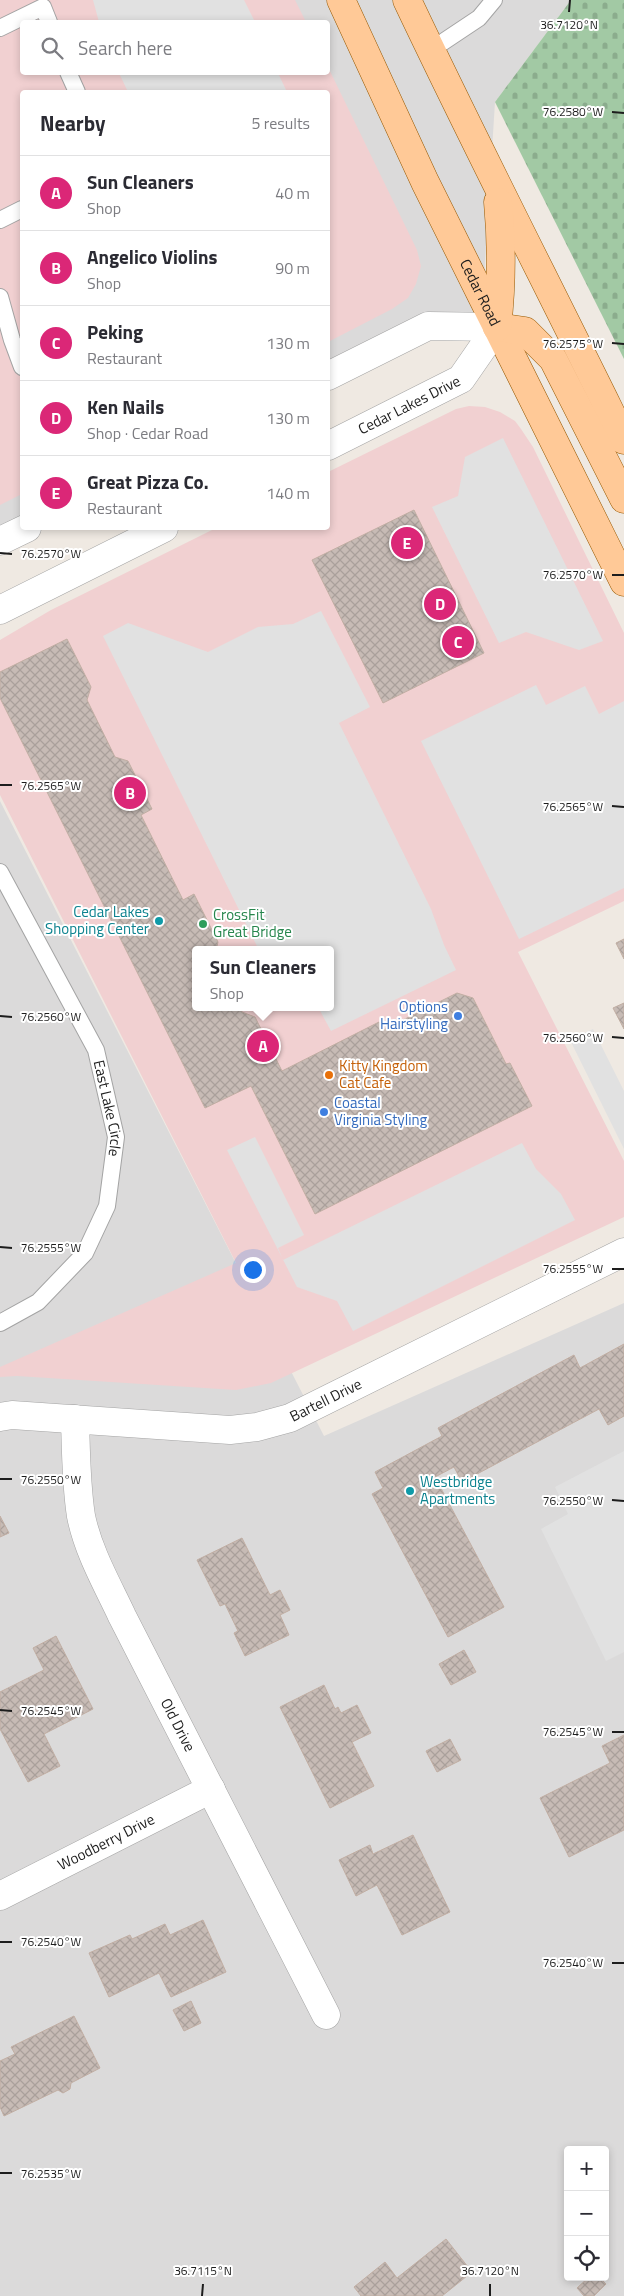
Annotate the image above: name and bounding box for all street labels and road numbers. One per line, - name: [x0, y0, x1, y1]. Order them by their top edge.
- street label: Cedar Road: [454, 255, 507, 330]
- street label: Cedar Lakes Drive: [354, 369, 464, 440]
- street label: East Lake Circle: [88, 1058, 128, 1158]
- street label: Bartell Drive: [286, 1372, 366, 1427]
- street label: Old Drive: [155, 1694, 201, 1756]
- street label: Woodberry Drive: [53, 1807, 158, 1876]

